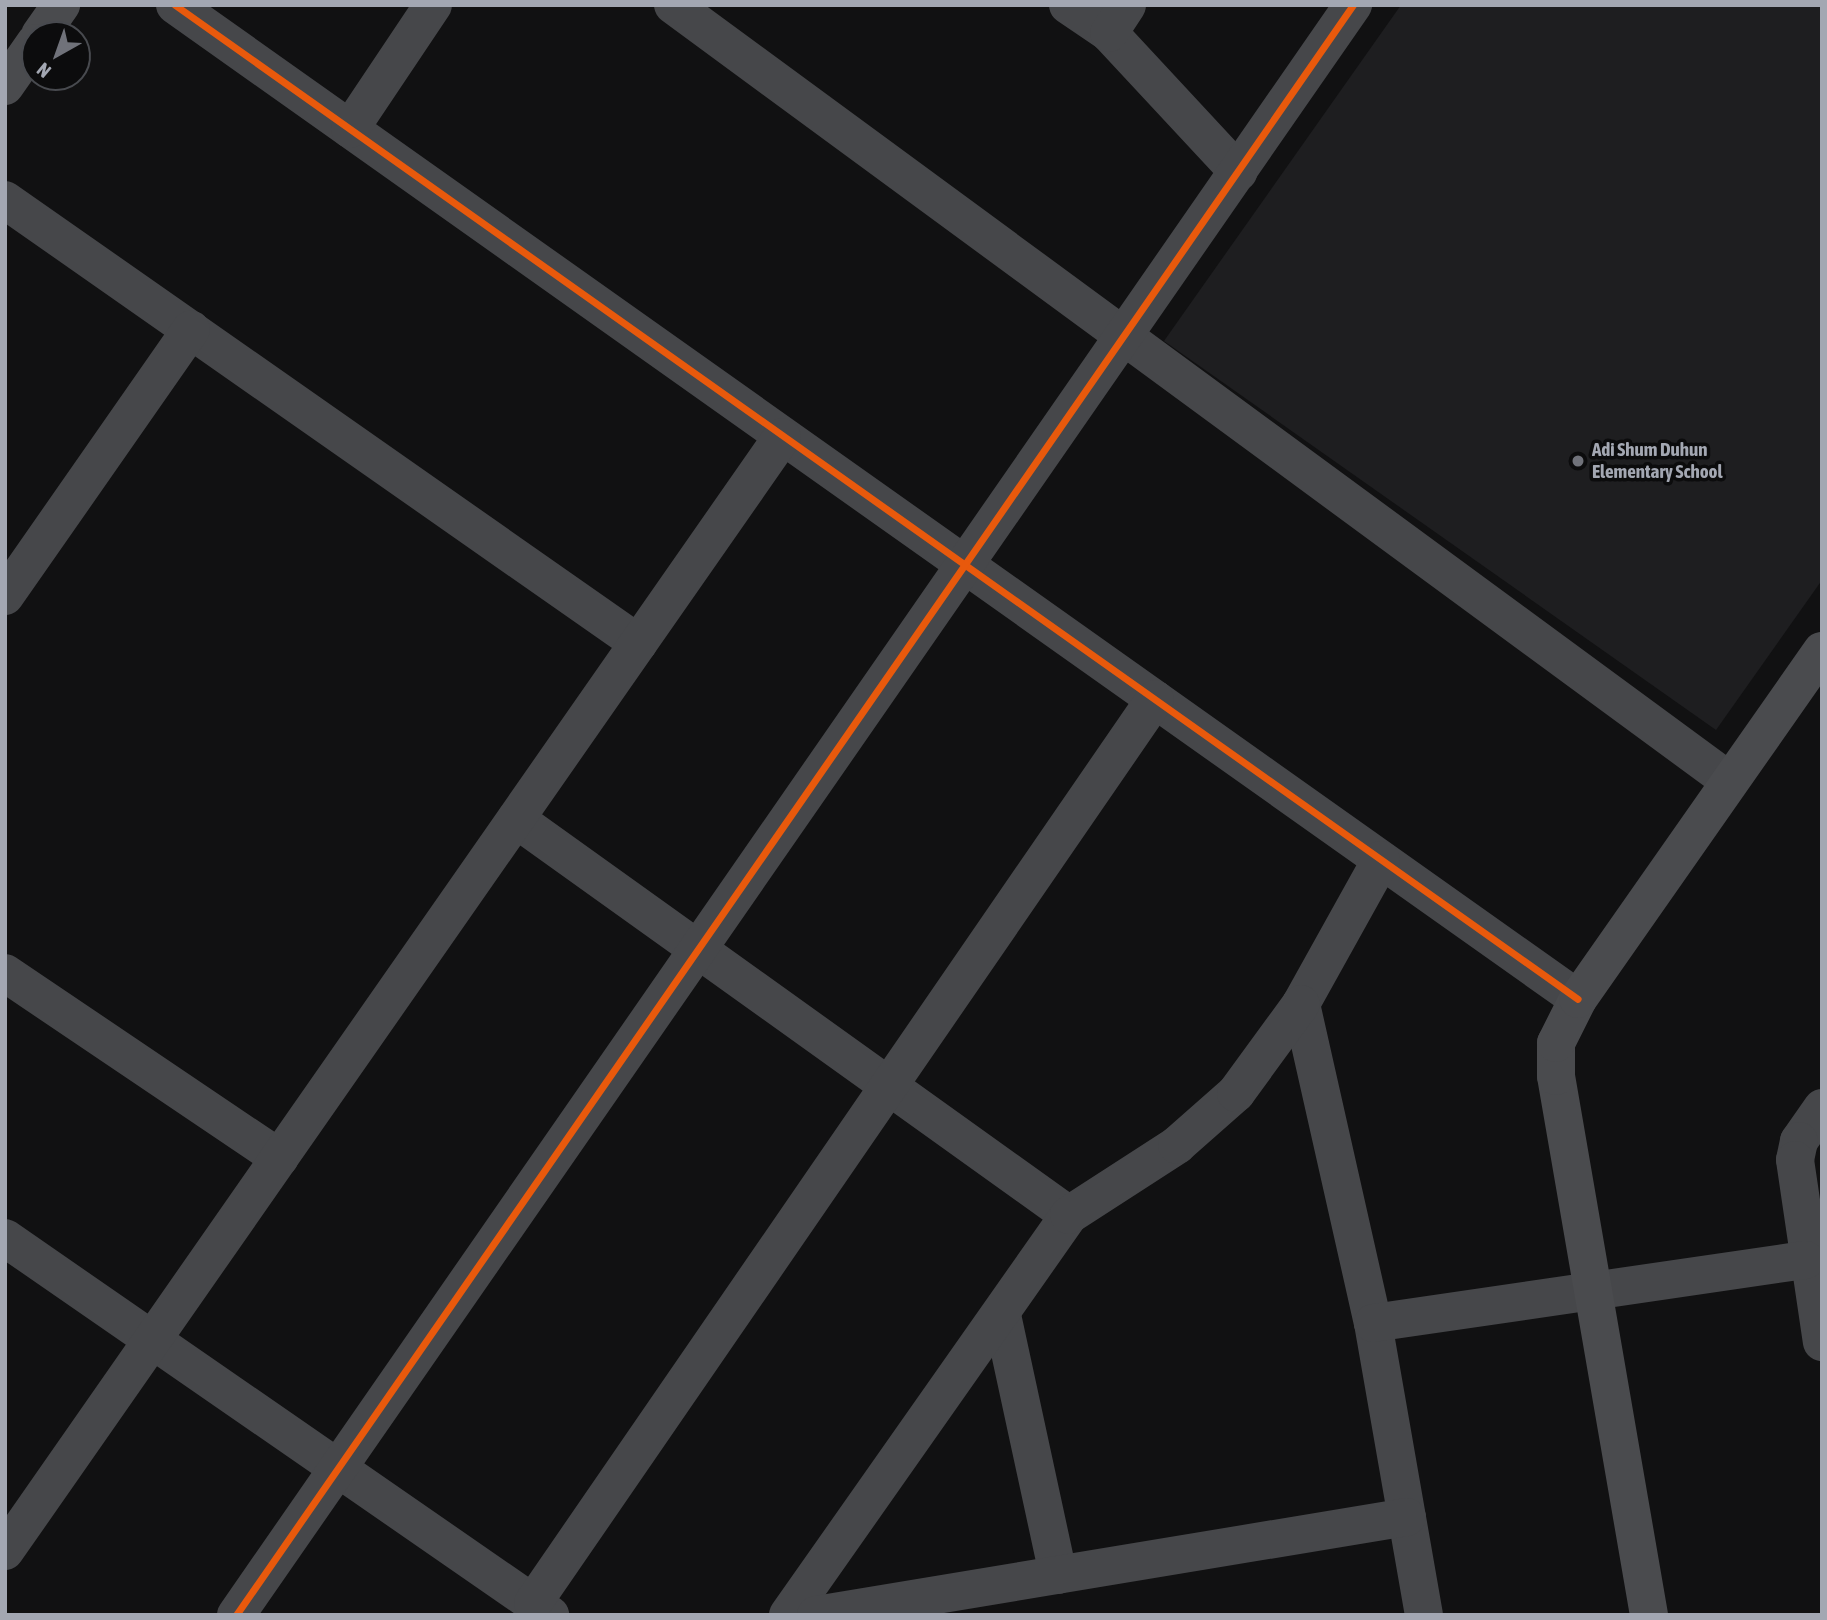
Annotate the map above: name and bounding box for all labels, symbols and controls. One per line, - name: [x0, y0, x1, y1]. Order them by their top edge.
- north arrow: [21, 21, 91, 91]
- text: N: [32, 59, 55, 83]
- place label: Adi Shum Duhun Elementary School: [1592, 439, 1723, 483]
- marker: Adi Shum Duhun Elementary School: [1570, 453, 1586, 469]

